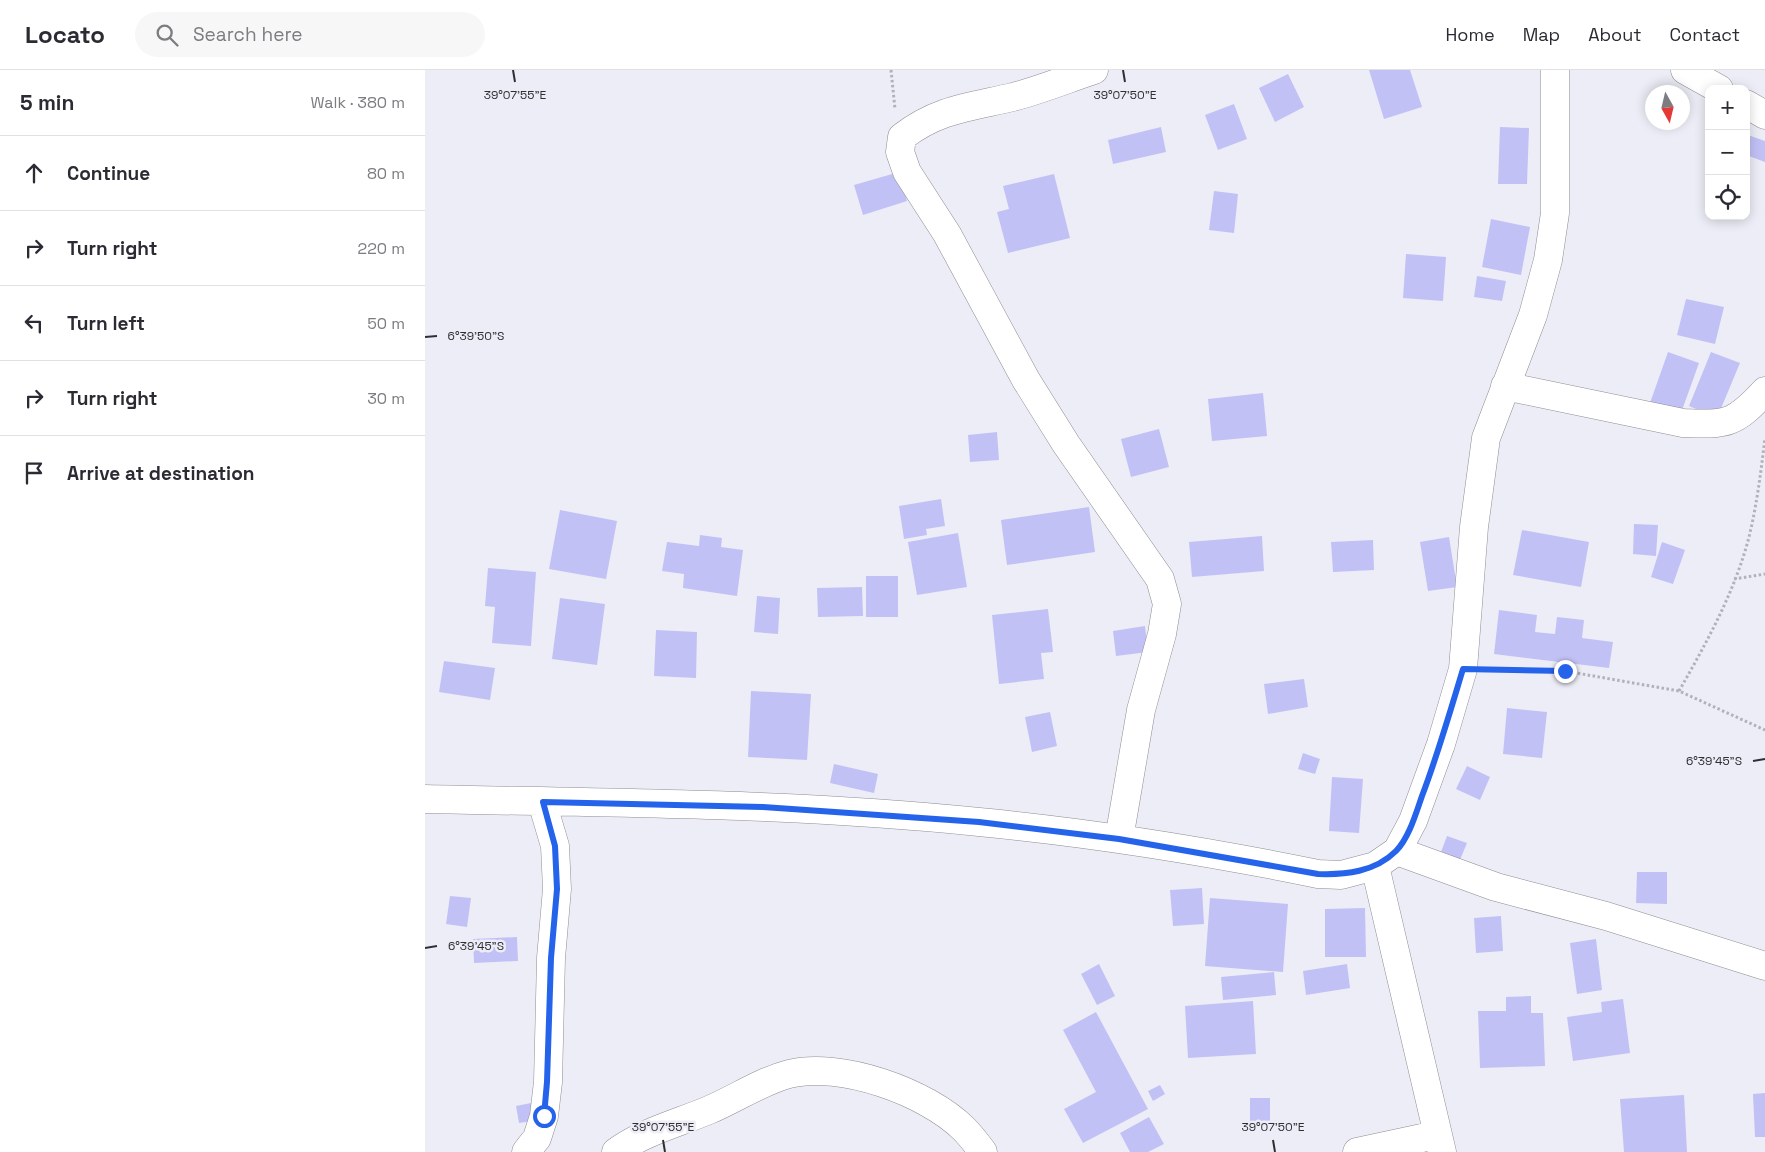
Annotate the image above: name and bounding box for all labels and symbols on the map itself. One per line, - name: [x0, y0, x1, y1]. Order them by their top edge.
- north arrow: [1645, 85, 1690, 130]
- text: 39°07'55"E: [484, 87, 547, 103]
- text: 39°07'50"E: [1093, 87, 1157, 103]
- text: 6°39'50"S: [448, 328, 504, 344]
- route end: [1554, 660, 1577, 683]
- text: 6°39'45"S: [1686, 753, 1742, 769]
- text: 6°39'45"S: [448, 938, 504, 954]
- route start: [533, 1105, 556, 1128]
- text: 39°07'55"E: [632, 1119, 695, 1135]
- text: 39°07'50"E: [1241, 1119, 1305, 1135]

